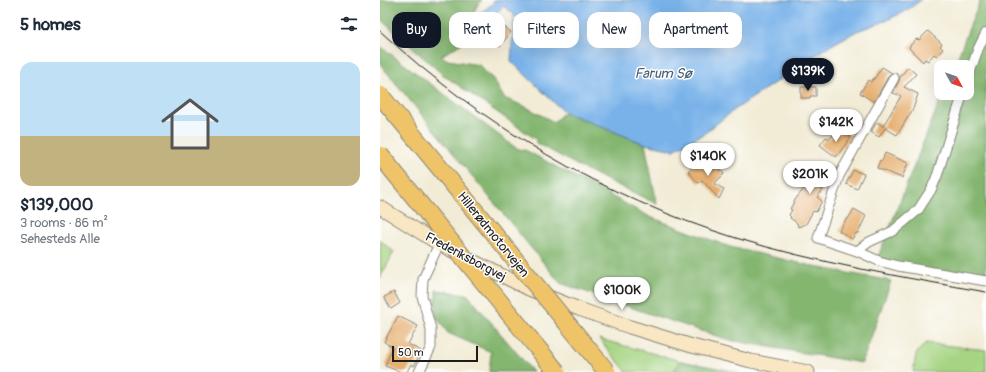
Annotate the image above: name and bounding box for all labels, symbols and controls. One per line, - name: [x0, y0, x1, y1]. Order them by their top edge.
- chip: Buy: [392, 12, 441, 48]
- chip: Rent: [449, 12, 505, 48]
- chip: Filters: [513, 12, 579, 48]
- chip: New: [587, 12, 641, 48]
- chip: Apartment: [649, 12, 742, 48]
- icon: filters: [338, 13, 360, 35]
- text: 5 homes: [20, 14, 81, 35]
- pin: $139K: [780, 58, 836, 92]
- north arrow: [934, 60, 974, 100]
- map controls: [934, 60, 974, 100]
- text: $139K: [791, 63, 825, 79]
- water label: Farum Sø: [635, 65, 694, 82]
- icon: home: [154, 88, 226, 160]
- pin: $142K: [808, 109, 864, 143]
- text: $142K: [819, 114, 853, 130]
- pin: $140K: [680, 143, 736, 177]
- text: $140K: [690, 148, 726, 164]
- pin: $201K: [782, 161, 838, 195]
- text: $201K: [792, 166, 828, 182]
- street label: Hillerødmotorvejen: [454, 189, 533, 281]
- text: $139,000: [20, 194, 93, 215]
- text: 3 rooms · 86 m²: [20, 215, 108, 231]
- street label: Frederiksborgvej: [422, 229, 509, 285]
- text: Sehesteds Alle: [20, 231, 100, 247]
- pin: $100K: [594, 277, 650, 311]
- text: $100K: [603, 282, 641, 298]
- scale bar: [392, 344, 478, 363]
- text: 50 m: [398, 346, 424, 359]

